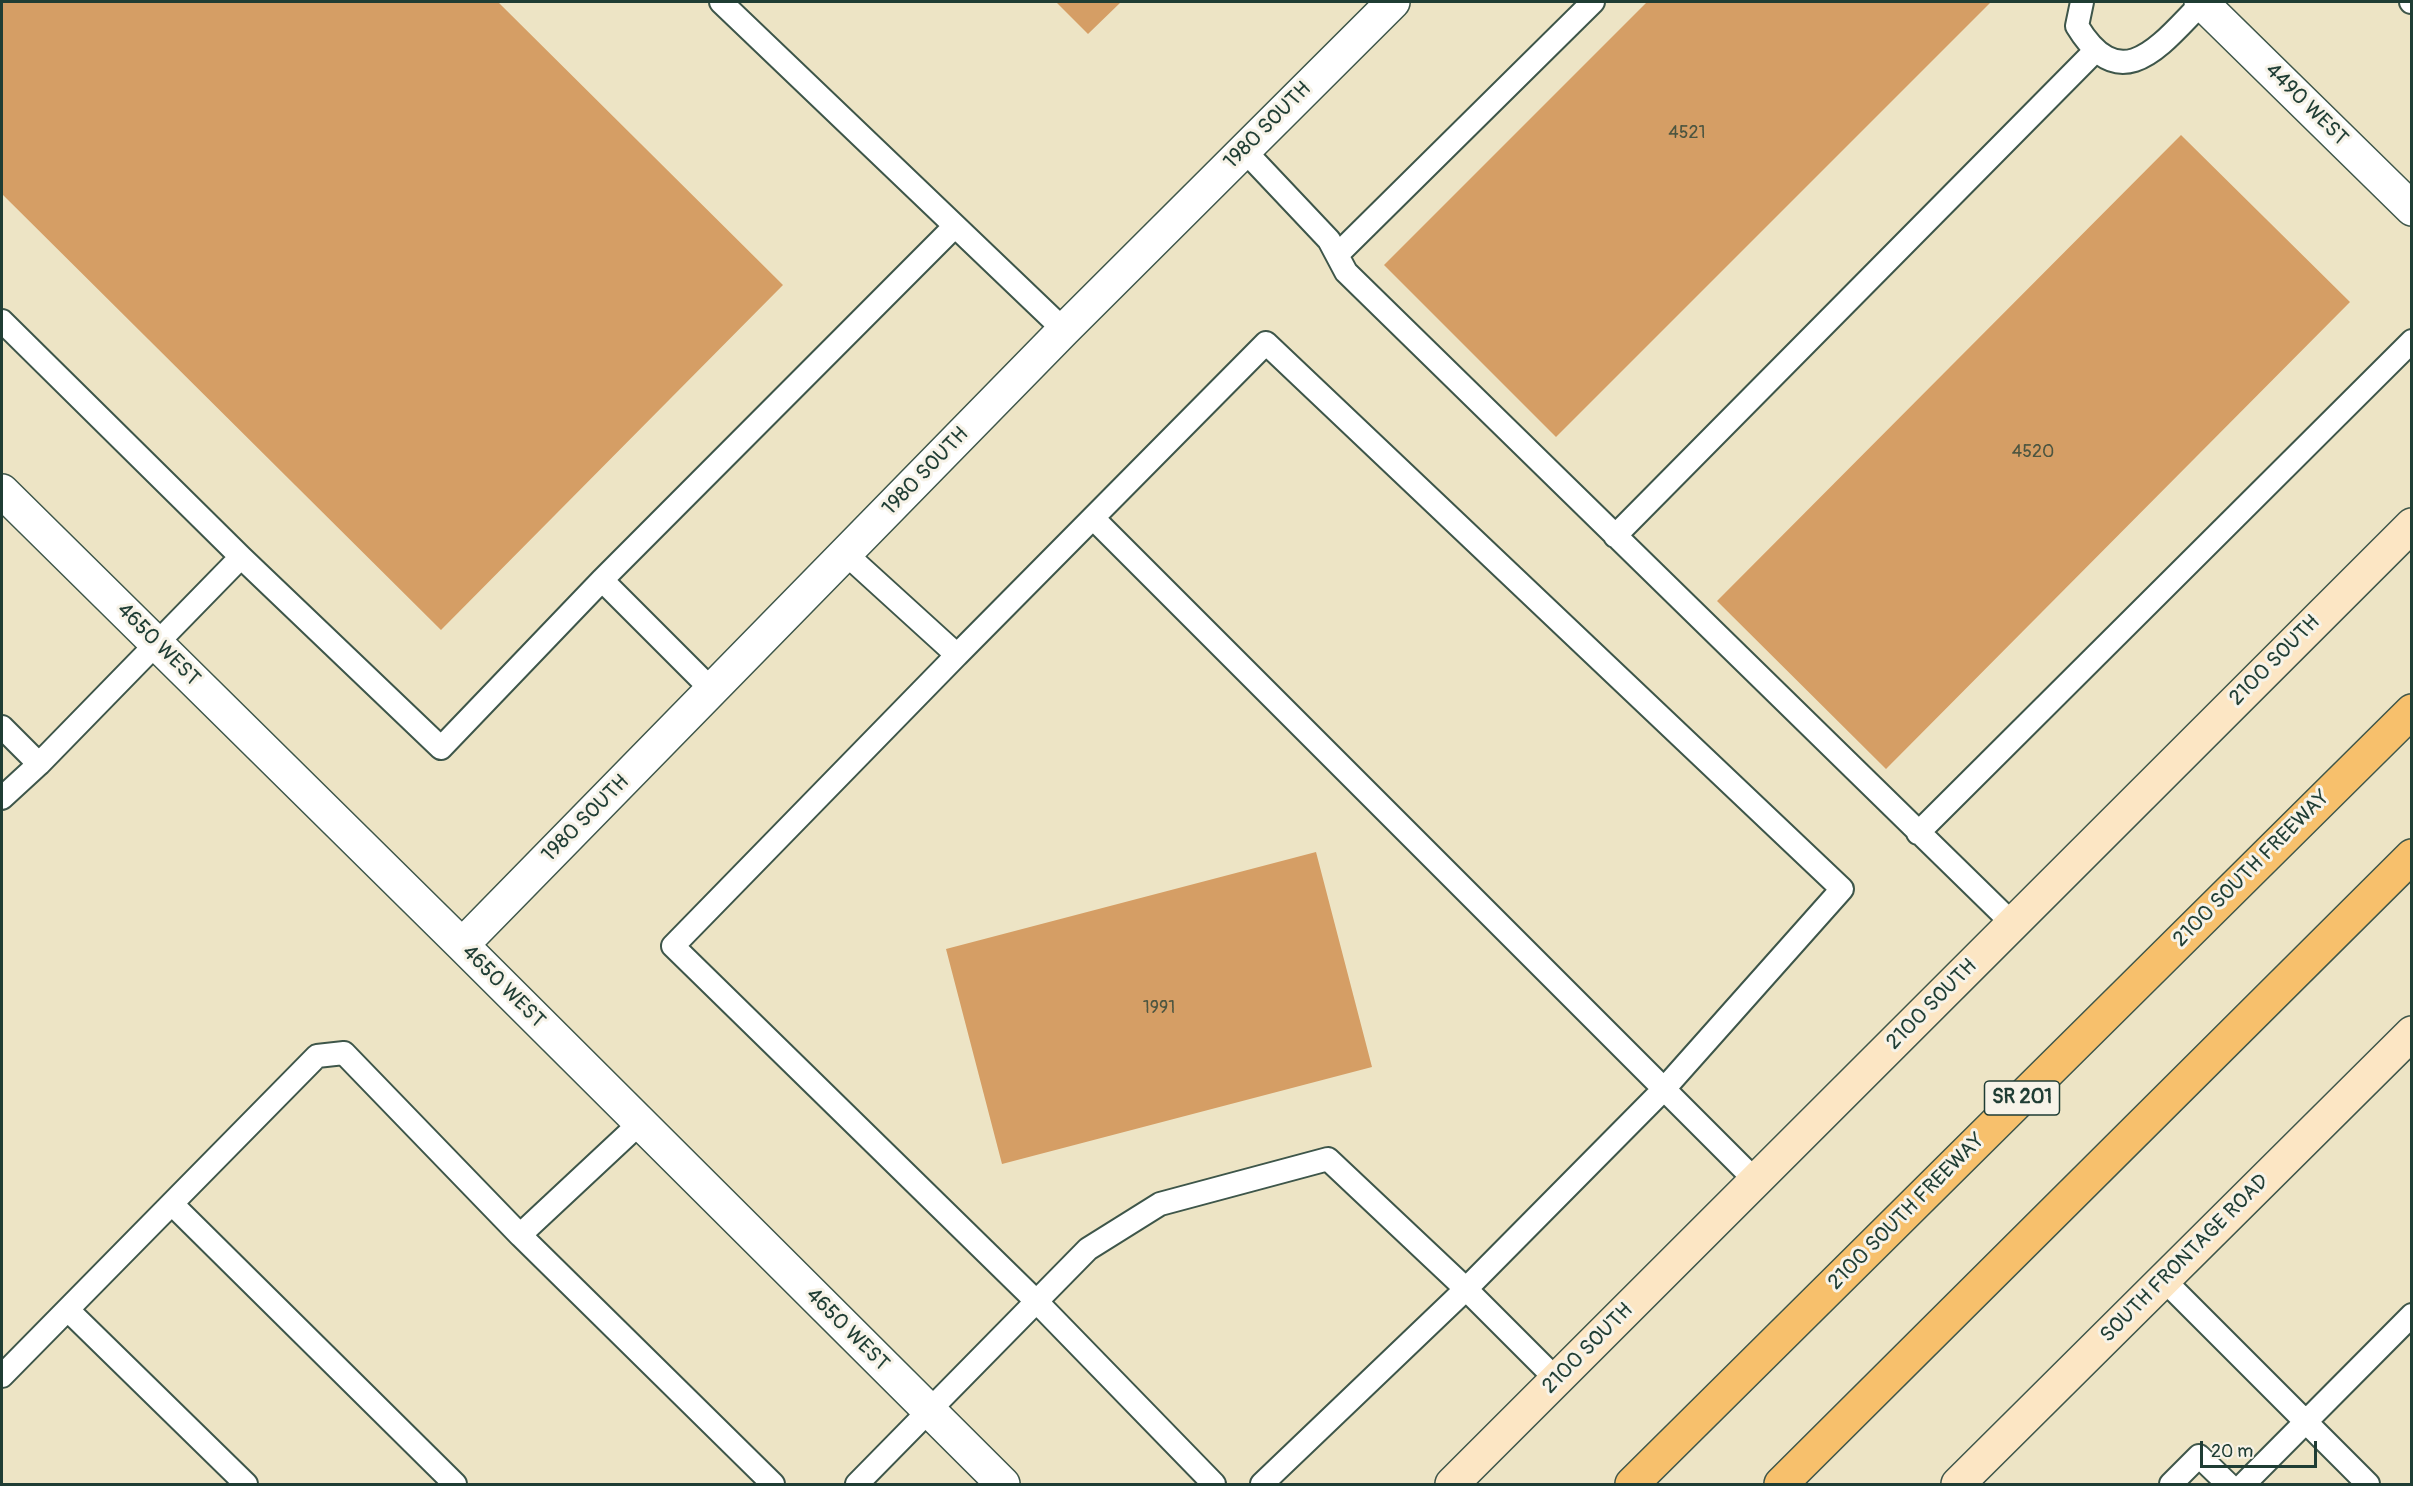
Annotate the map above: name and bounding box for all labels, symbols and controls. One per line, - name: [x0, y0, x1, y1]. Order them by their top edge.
- street label: 4490 WEST: [2259, 58, 2353, 152]
- street label: 1980 SOUTH: [1219, 77, 1317, 175]
- house number: 4521: [1668, 122, 1706, 144]
- street label: 1980 SOUTH: [878, 423, 974, 521]
- house number: 4520: [2012, 441, 2054, 463]
- street label: 4650 WEST: [111, 598, 205, 692]
- street label: 2100 SOUTH: [2225, 611, 2325, 711]
- street label: 1980 SOUTH: [537, 770, 635, 868]
- street label: 2100 SOUTH FREEWAY: [2168, 785, 2336, 953]
- street label: 4650 WEST: [456, 940, 550, 1034]
- street label: 2100 SOUTH: [1882, 955, 1982, 1055]
- house number: 1991: [1143, 997, 1175, 1019]
- road number: SR 201: [1984, 1081, 2060, 1115]
- street label: 2100 SOUTH FREEWAY: [1823, 1128, 1991, 1296]
- street label: SOUTH FRONTAGE ROAD: [2096, 1170, 2274, 1348]
- street label: 4650 WEST: [800, 1283, 894, 1377]
- street label: 2100 SOUTH: [1538, 1299, 1638, 1399]
- scale bar: [2203, 1429, 2320, 1467]
- text: 20 m: [2211, 1440, 2253, 1463]

